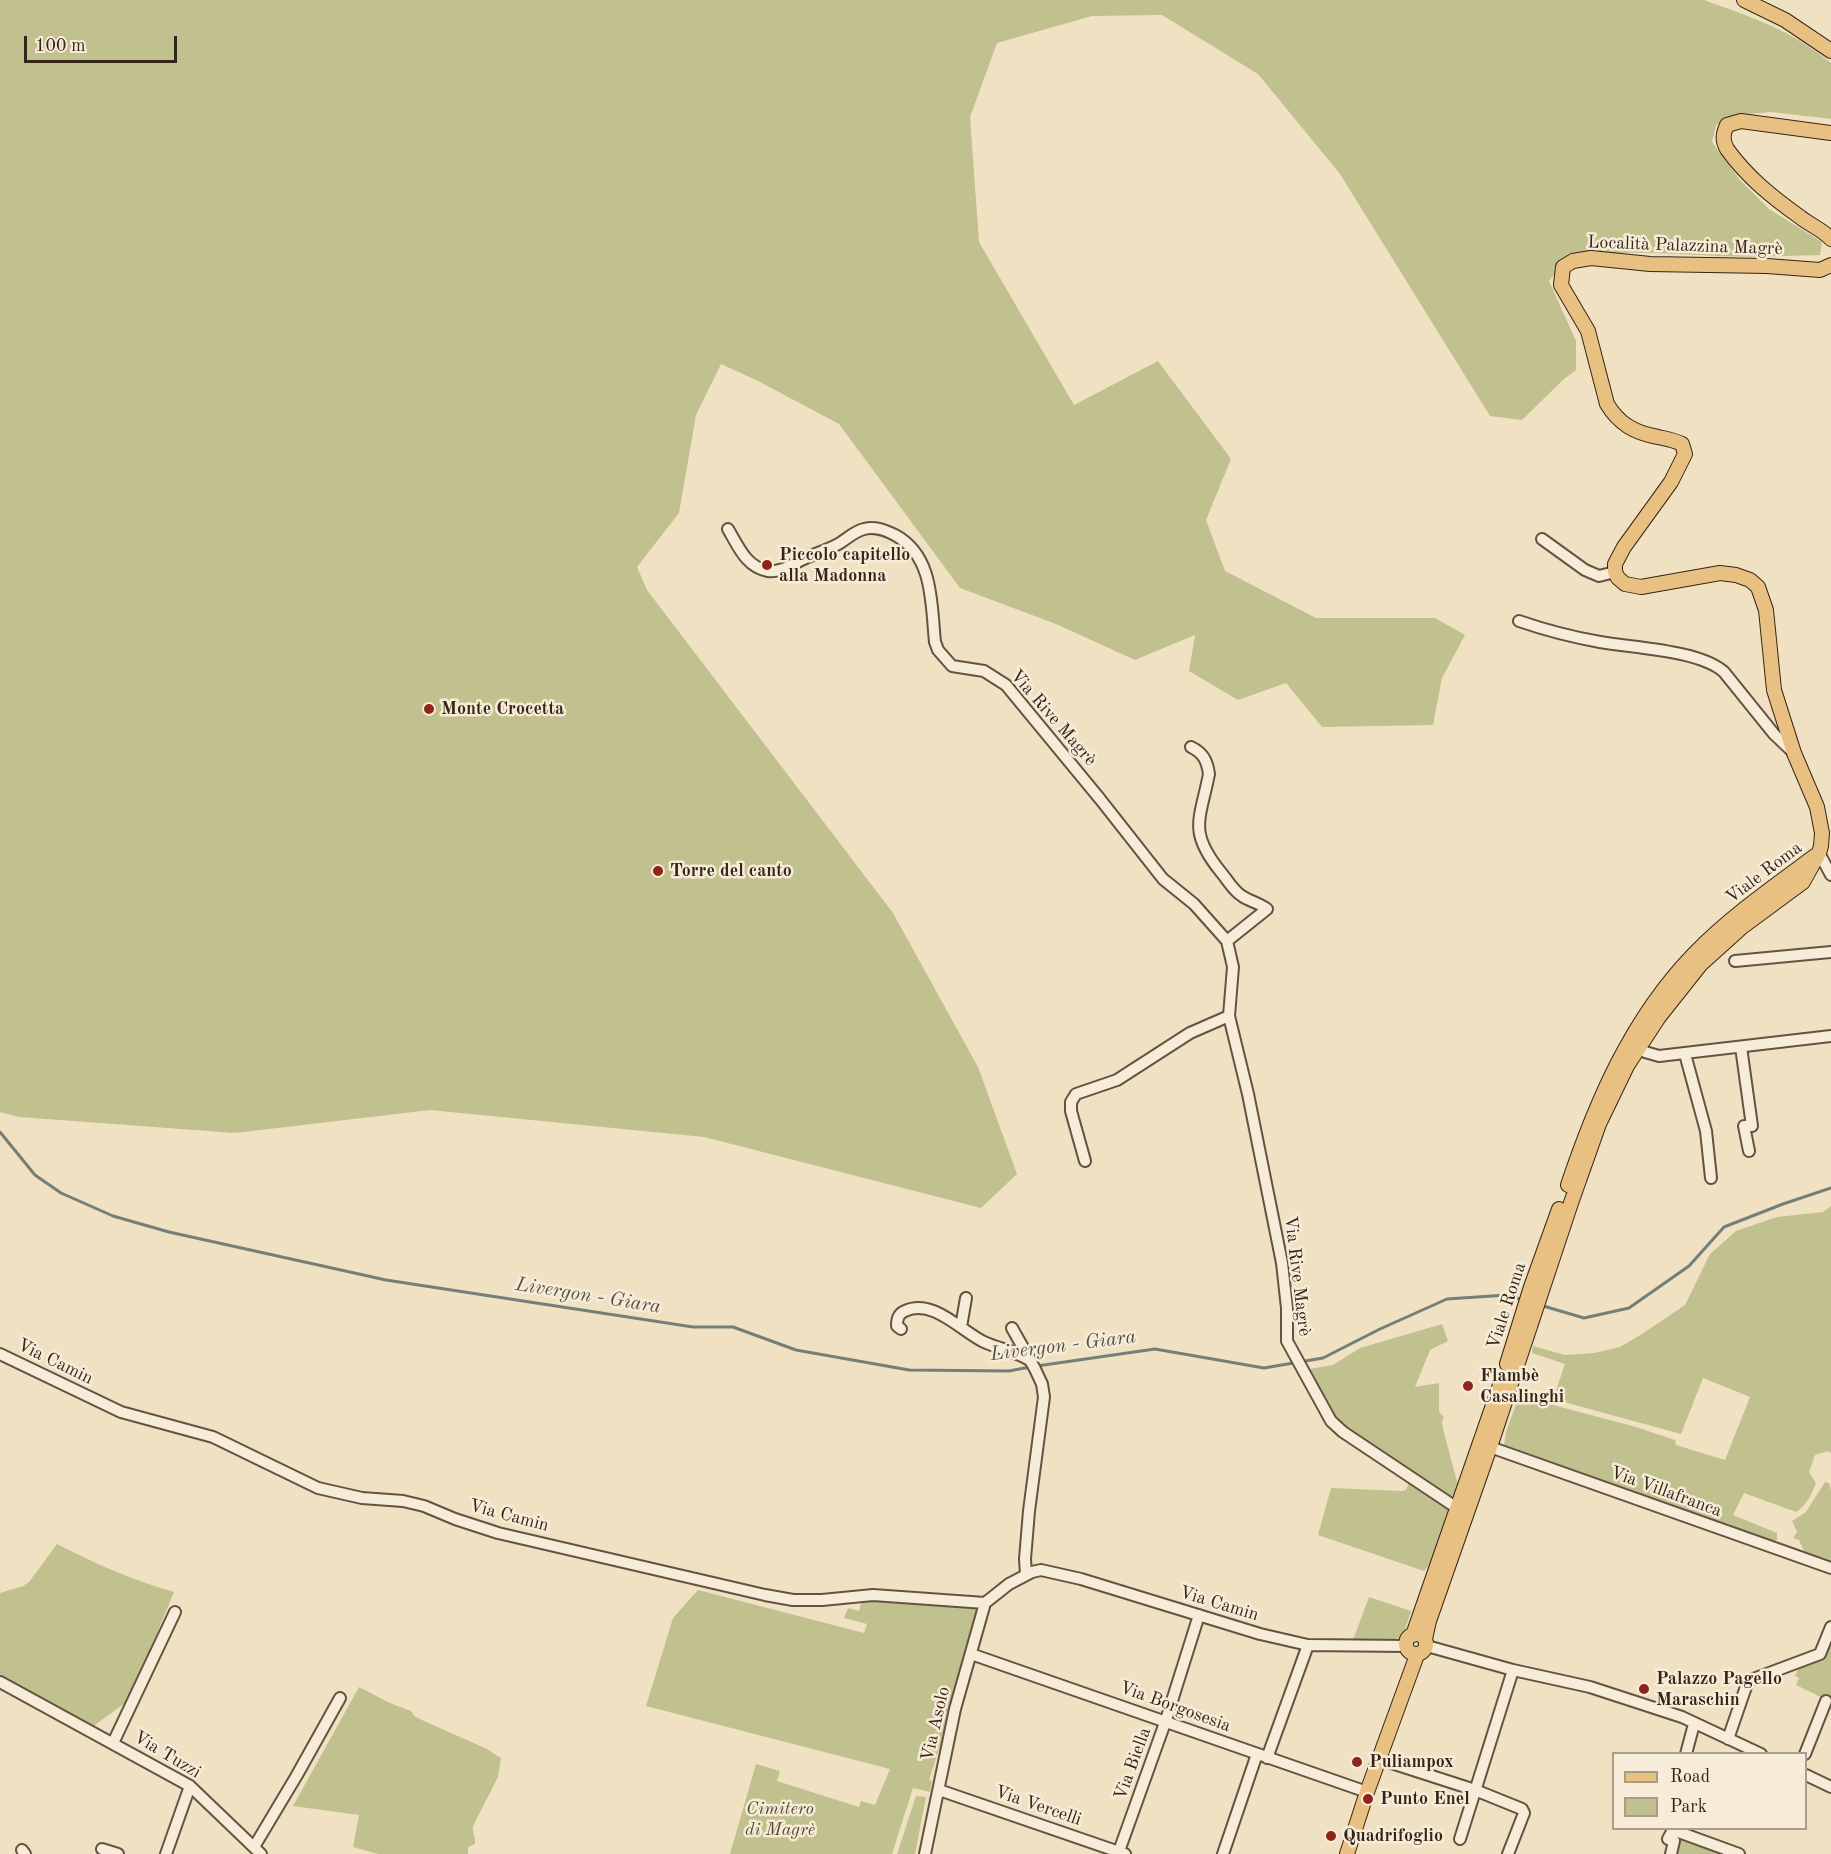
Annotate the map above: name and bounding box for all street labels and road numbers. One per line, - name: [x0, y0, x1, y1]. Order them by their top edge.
- street label: Località Palazzina Magrè: [1587, 232, 1783, 260]
- street label: Via Rive Magrè: [1005, 665, 1101, 771]
- street label: Viale Roma: [1722, 837, 1806, 909]
- street label: Via Rive Magrè: [1279, 1215, 1315, 1337]
- street label: Viale Roma: [1483, 1260, 1531, 1352]
- street label: Via Camin: [14, 1334, 96, 1390]
- street label: Via Villafranca: [1607, 1462, 1725, 1522]
- street label: Via Camin: [467, 1495, 551, 1537]
- street label: Via Camin: [1177, 1582, 1261, 1626]
- street label: Via Borgosesia: [1116, 1677, 1234, 1737]
- street label: Via Asolo: [917, 1684, 955, 1764]
- street label: Via Biella: [1110, 1725, 1156, 1803]
- street label: Via Tuzzi: [129, 1726, 205, 1784]
- street label: Via Vercelli: [992, 1781, 1084, 1831]

